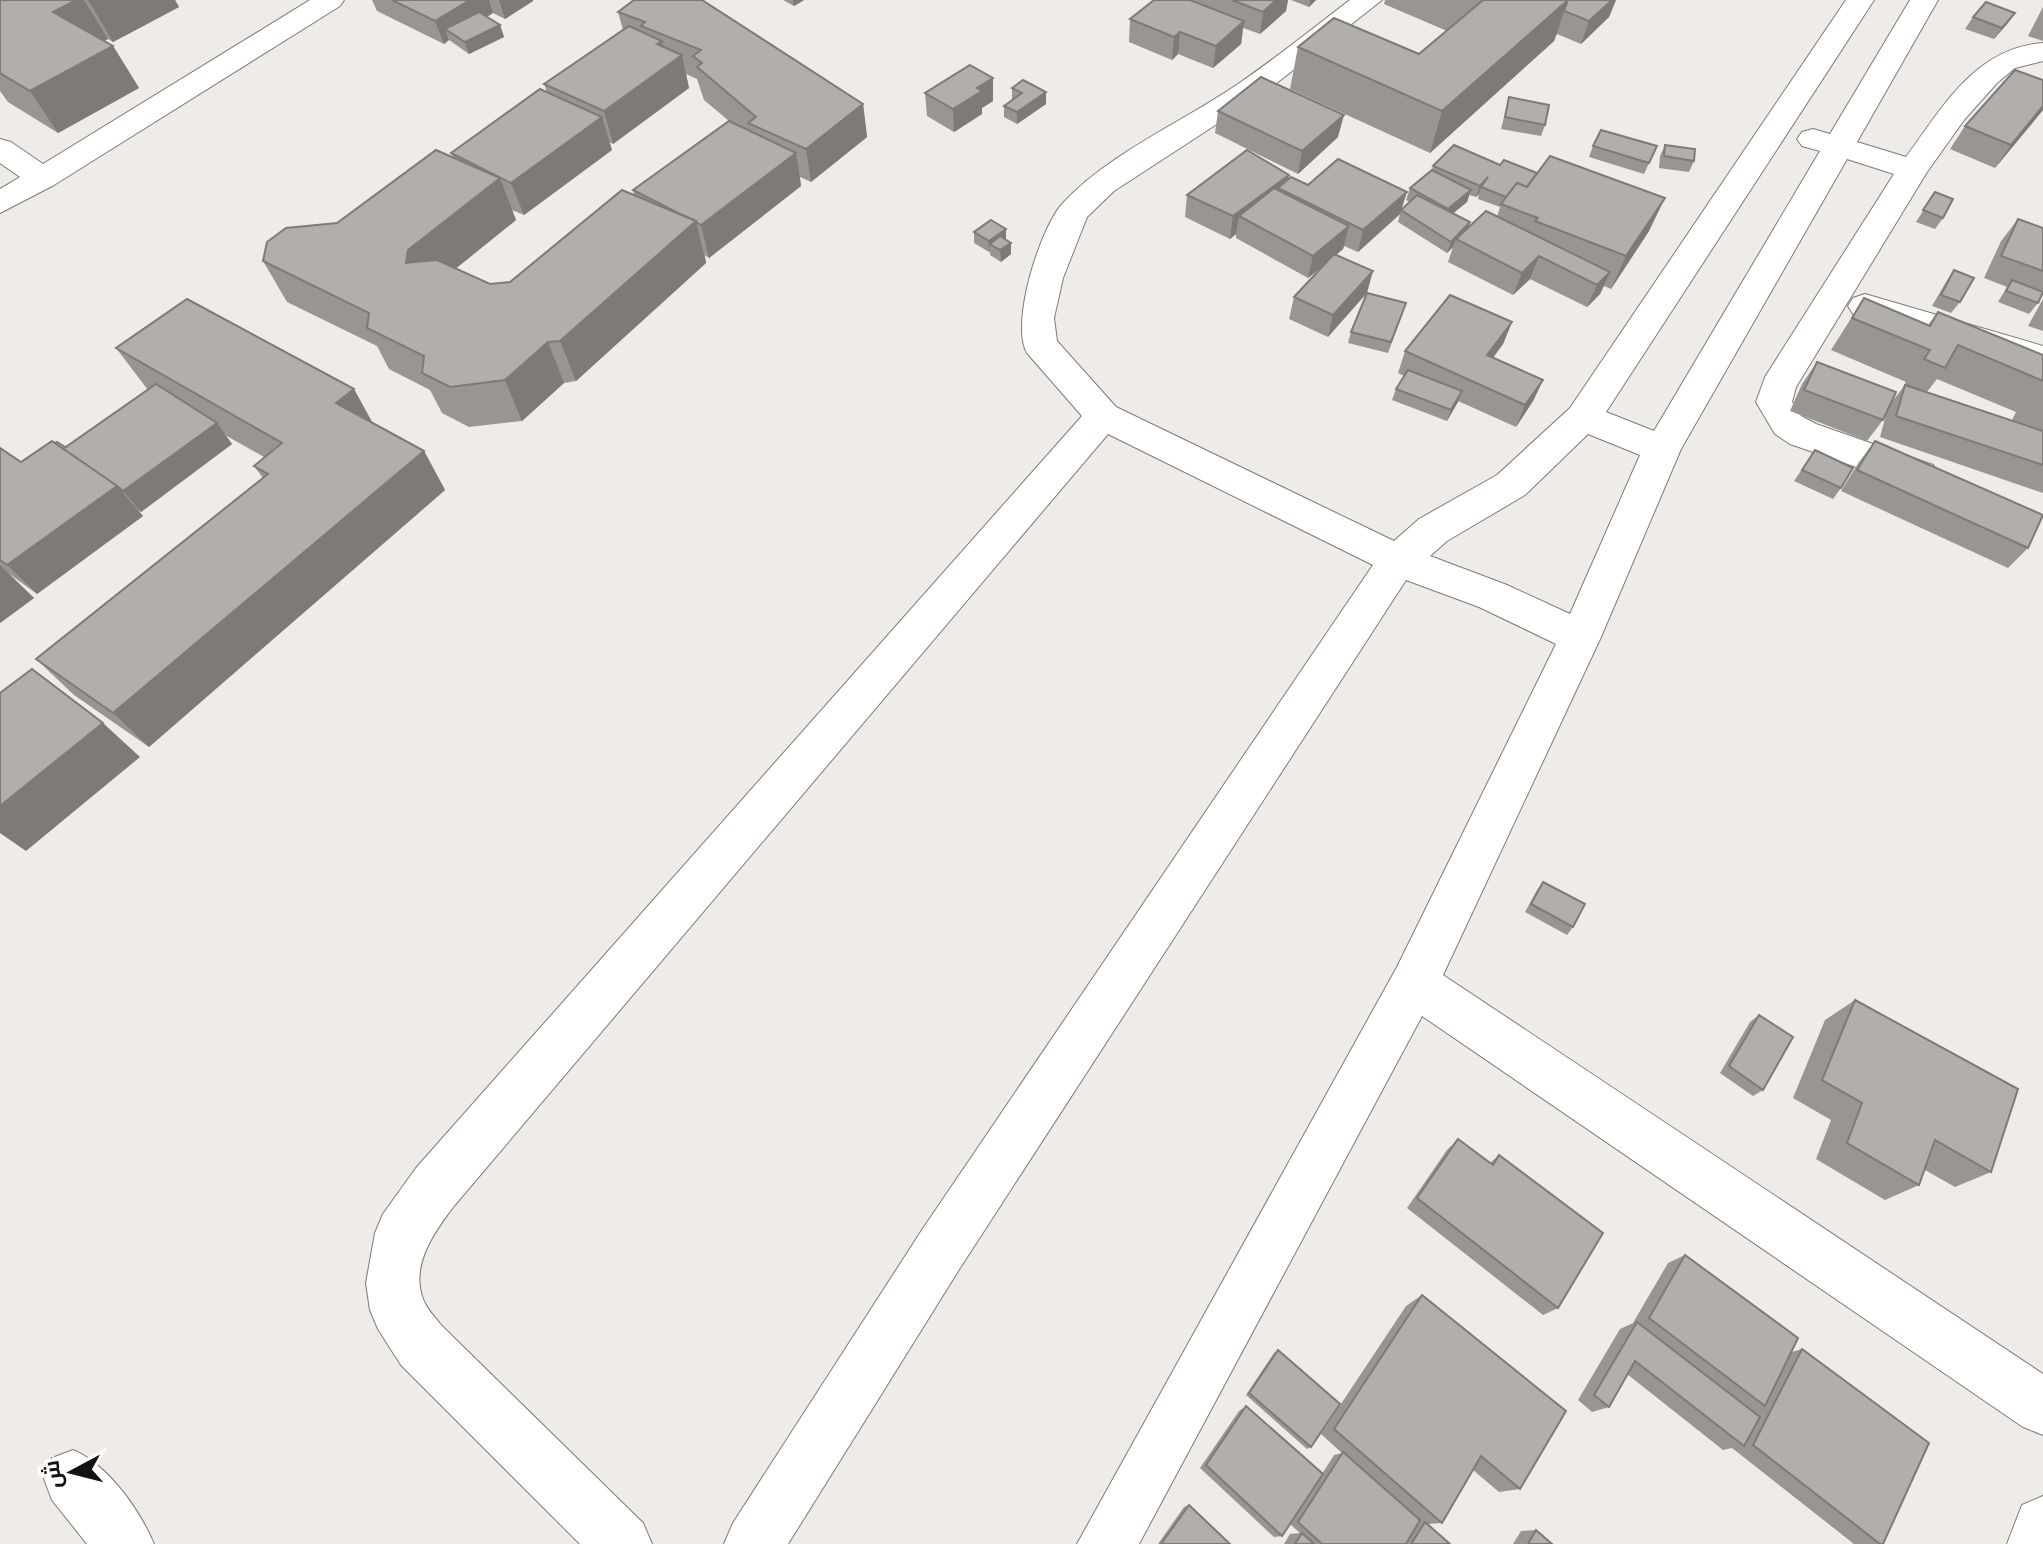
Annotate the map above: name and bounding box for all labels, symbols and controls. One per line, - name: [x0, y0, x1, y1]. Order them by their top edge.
- north arrow: [32, 1432, 112, 1512]
- text: ش: [37, 1459, 68, 1490]

